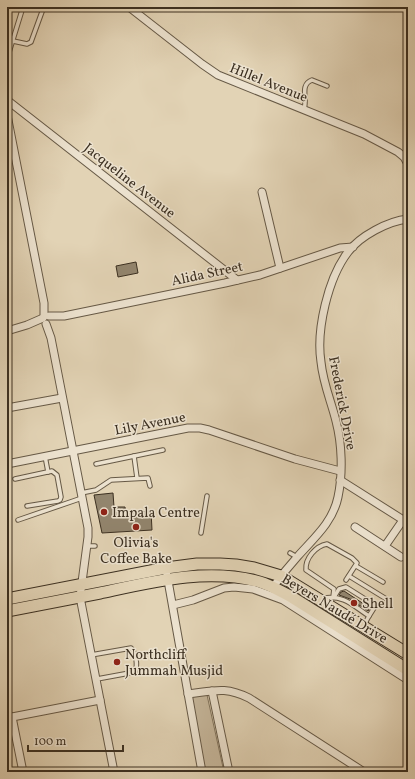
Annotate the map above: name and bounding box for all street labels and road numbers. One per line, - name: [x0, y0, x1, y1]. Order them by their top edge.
- street label: Hillel Avenue: [227, 59, 311, 108]
- street label: Jacqueline Avenue: [79, 139, 179, 223]
- street label: Alida Street: [170, 258, 245, 291]
- street label: Frederick Drive: [323, 355, 360, 452]
- street label: Lily Avenue: [113, 408, 188, 441]
- street label: Beyers Naudé Drive: [278, 570, 391, 649]

